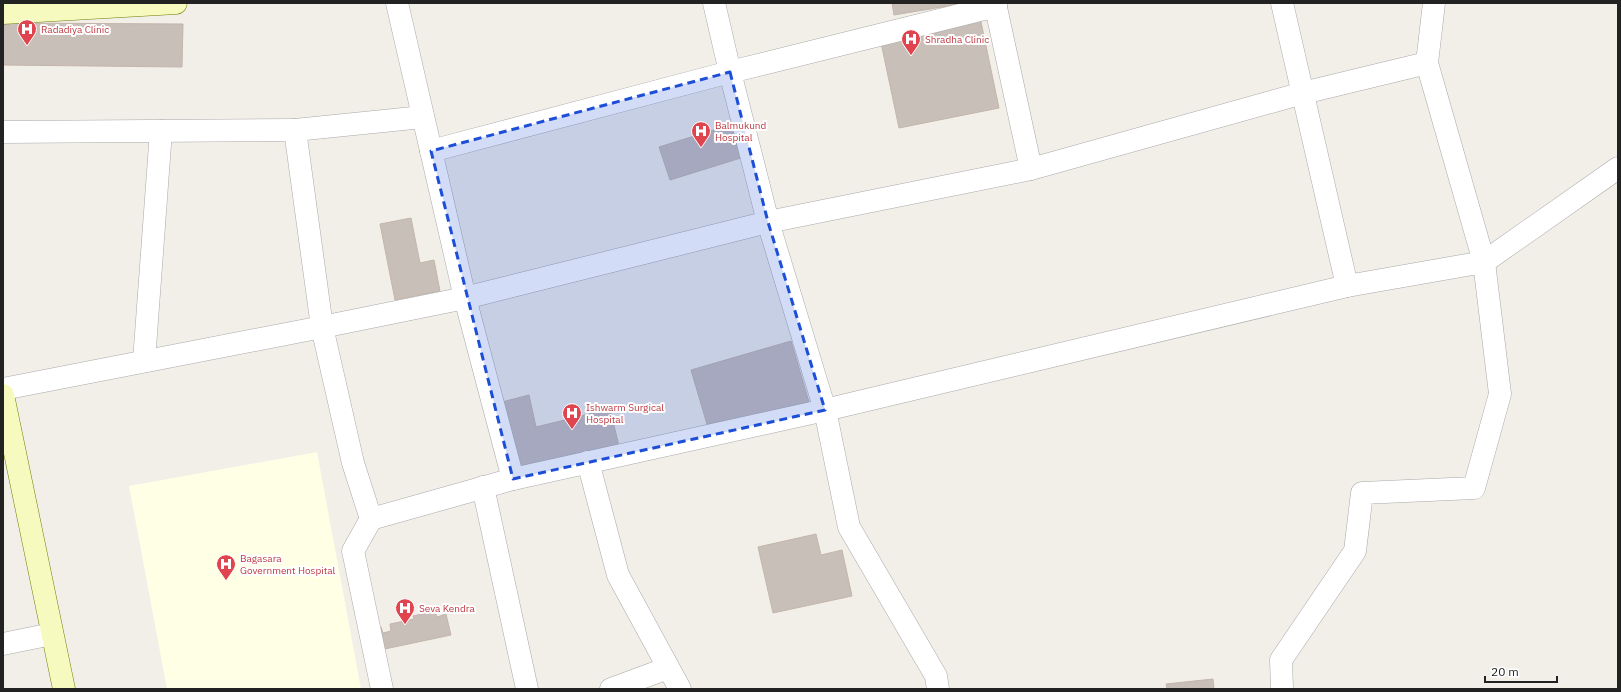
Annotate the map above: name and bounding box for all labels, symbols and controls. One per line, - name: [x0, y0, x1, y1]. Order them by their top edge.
- hospital icon: Radadiya Clinic: [16, 18, 38, 46]
- place label: Radadiya Clinic: [41, 23, 109, 36]
- hospital icon: Shradha Clinic: [900, 28, 922, 56]
- place label: Shradha Clinic: [925, 33, 989, 46]
- place label: Balmukund Hospital: [715, 119, 766, 144]
- hospital icon: Balmukund Hospital: [690, 120, 712, 148]
- place label: Ishwarm Surgical Hospital: [586, 401, 664, 426]
- hospital icon: Ishwarm Surgical Hospital: [561, 402, 583, 430]
- place label: Bagasara Government Hospital: [240, 552, 336, 577]
- hospital icon: Bagasara Government Hospital: [215, 553, 237, 581]
- hospital icon: Seva Kendra: [394, 597, 416, 625]
- place label: Seva Kendra: [419, 602, 475, 615]
- scale bar: [1485, 658, 1557, 684]
- text: 20 m: [1491, 664, 1519, 679]

